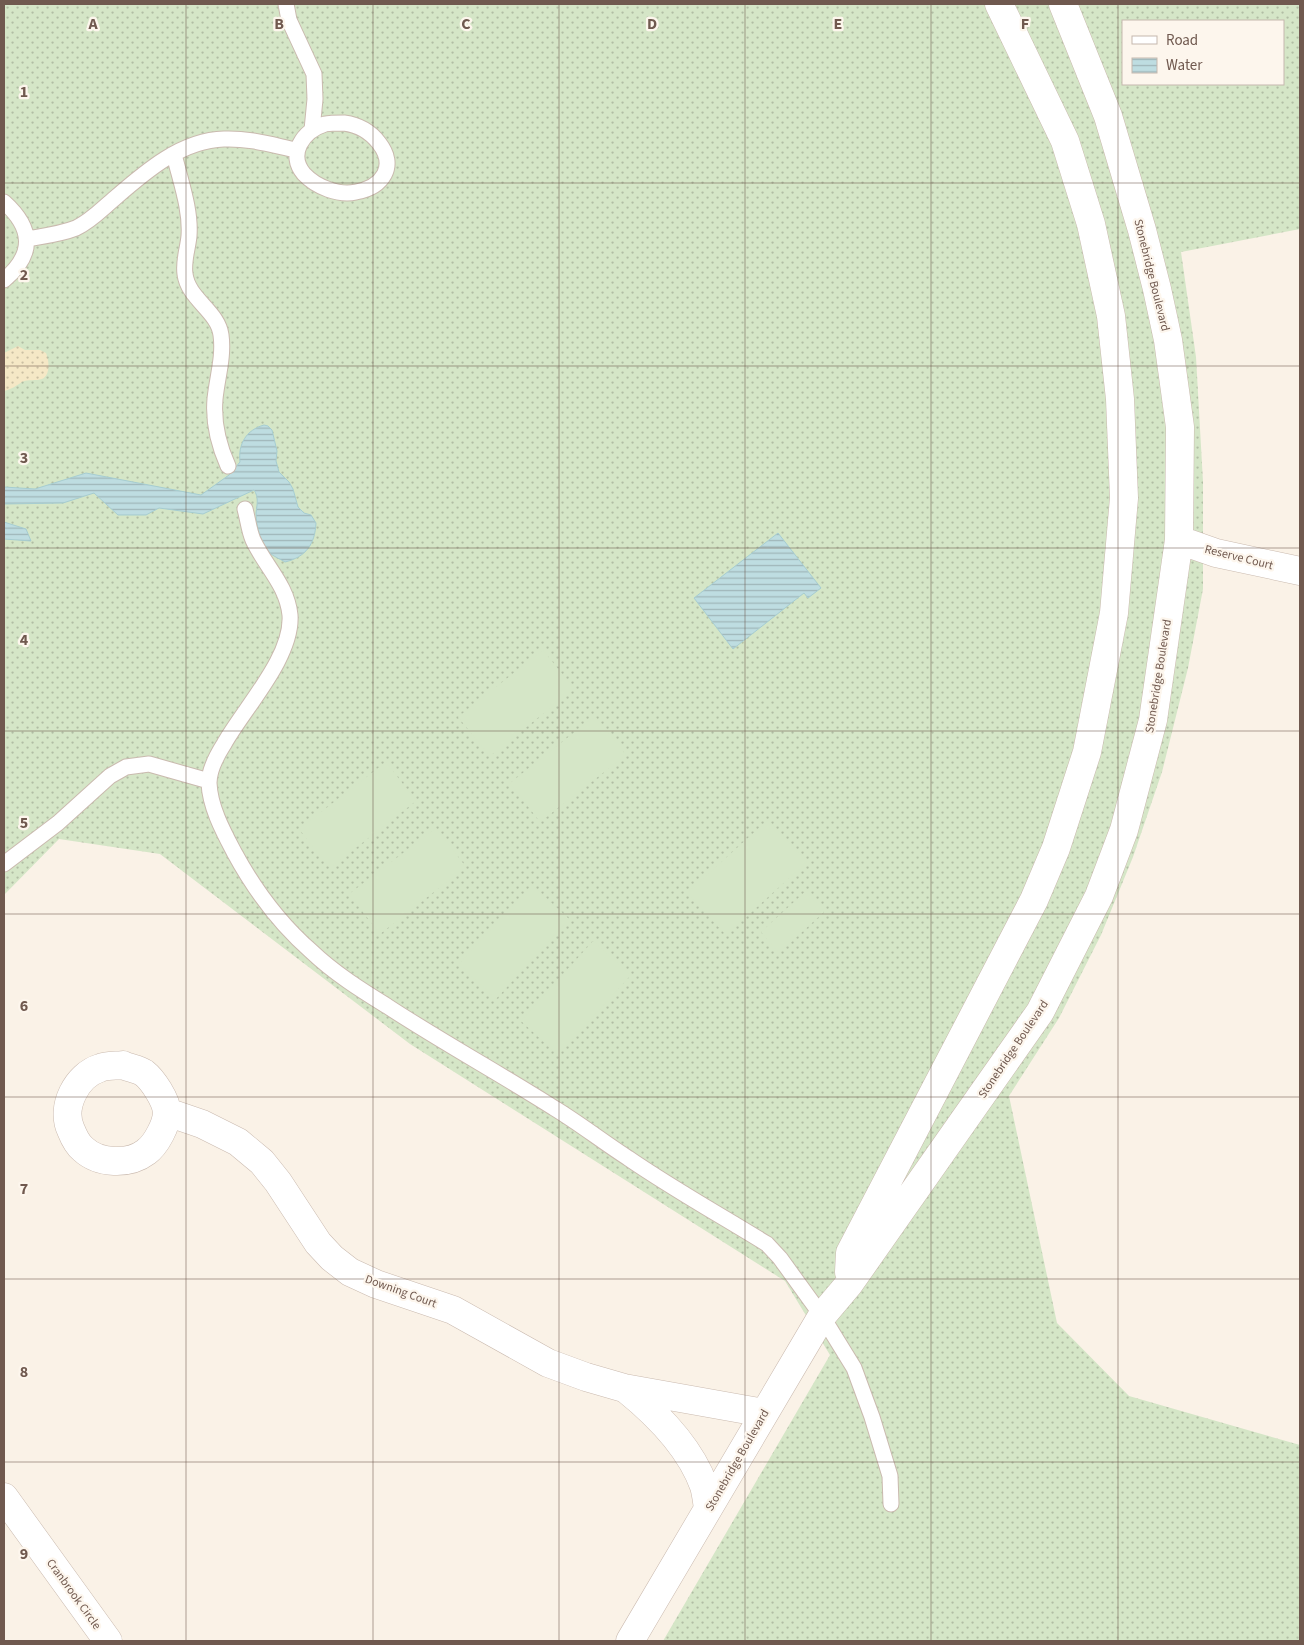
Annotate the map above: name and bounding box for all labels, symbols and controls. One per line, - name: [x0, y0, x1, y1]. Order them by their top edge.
- text: A: [87, 13, 98, 35]
- text: B: [274, 13, 284, 35]
- text: C: [461, 13, 471, 35]
- text: D: [647, 13, 657, 35]
- text: E: [834, 13, 842, 35]
- text: F: [1021, 13, 1029, 35]
- legend: [1122, 20, 1284, 85]
- text: Road: [1166, 30, 1198, 51]
- text: Water: [1166, 55, 1203, 76]
- text: 1: [20, 81, 28, 103]
- street label: Stonebridge Boulevard: [1129, 217, 1174, 333]
- text: 2: [20, 264, 28, 286]
- text: 3: [20, 447, 28, 469]
- street label: Reserve Court: [1203, 541, 1275, 574]
- street label: Stonebridge Boulevard: [1141, 618, 1176, 734]
- text: 4: [20, 629, 29, 651]
- text: 5: [20, 812, 28, 834]
- text: 6: [20, 995, 28, 1017]
- street label: Stonebridge Boulevard: [974, 997, 1053, 1102]
- text: 7: [20, 1178, 28, 1200]
- street label: Downing Court: [363, 1271, 439, 1312]
- text: 8: [20, 1361, 28, 1383]
- street label: Stonebridge Boulevard: [701, 1406, 774, 1514]
- text: 9: [20, 1543, 28, 1565]
- street label: Cranbrook Circle: [42, 1555, 105, 1633]

